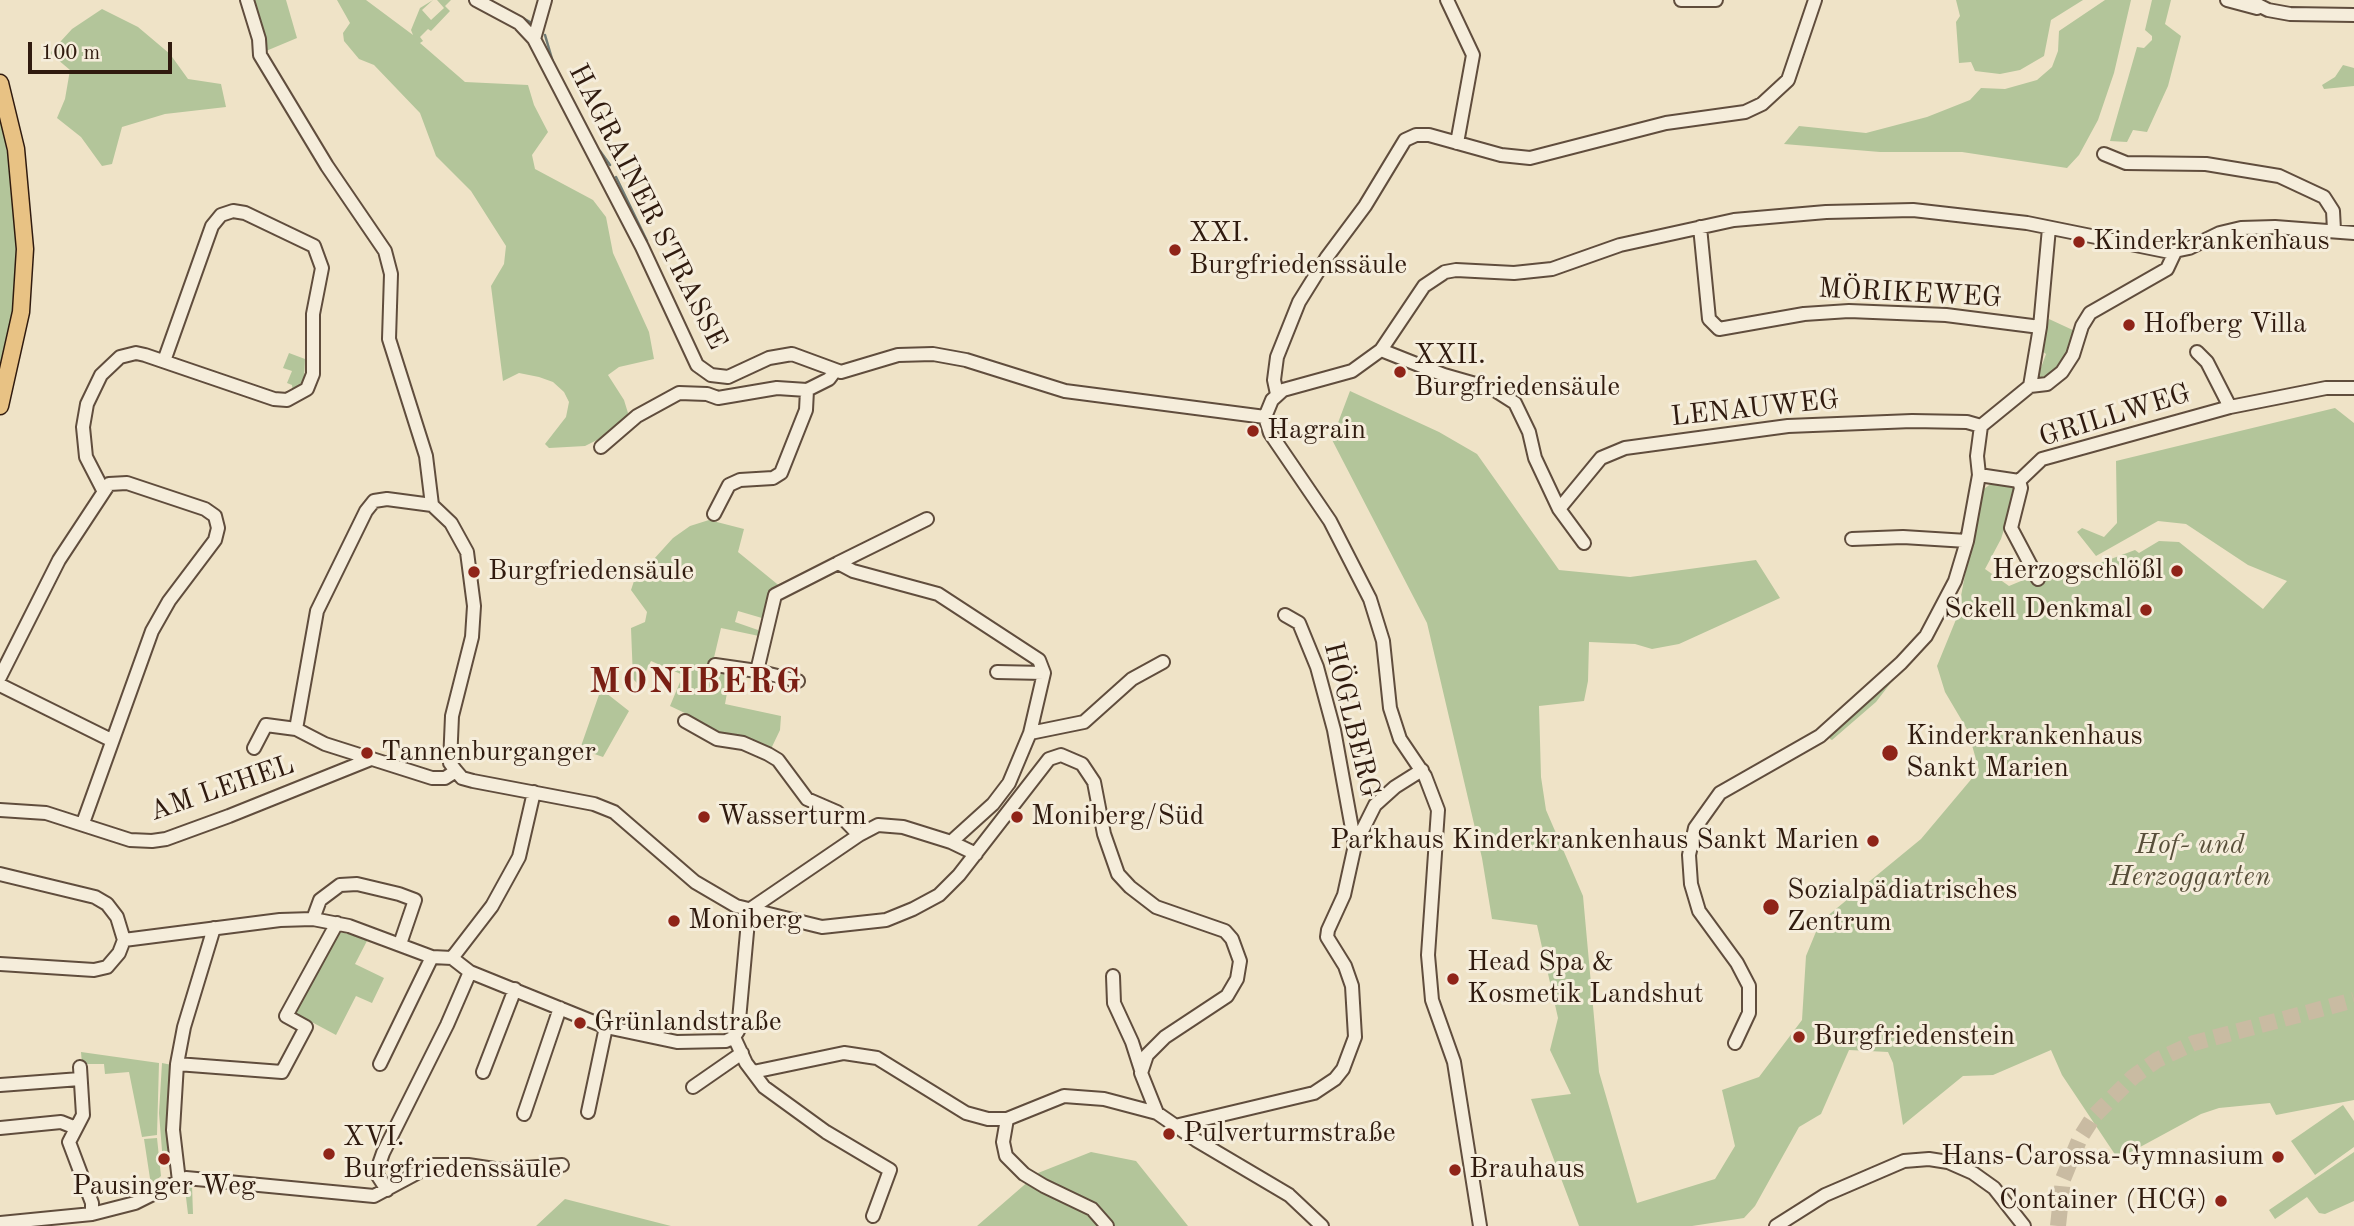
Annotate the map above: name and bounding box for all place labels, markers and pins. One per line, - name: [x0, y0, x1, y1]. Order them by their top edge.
- place label: XXI. Burgfriedenssäule: [1189, 217, 1407, 283]
- place label: Kinderkrankenhaus: [2093, 225, 2330, 259]
- marker: Kinderkrankenhaus: [2071, 234, 2087, 250]
- marker: XXI. Burgfriedenssäule: [1167, 242, 1183, 258]
- place label: Hofberg Villa: [2143, 308, 2307, 342]
- marker: Hofberg Villa: [2121, 317, 2137, 333]
- place label: XXII. Burgfriedensäule: [1414, 339, 1620, 405]
- marker: XXII. Burgfriedensäule: [1392, 364, 1408, 380]
- place label: Hagrain: [1267, 414, 1366, 448]
- marker: Hagrain: [1245, 423, 1261, 439]
- place label: Herzogschlößl: [1992, 554, 2163, 588]
- place label: Burgfriedensäule: [488, 555, 694, 589]
- marker: Herzogschlößl: [2169, 563, 2185, 579]
- marker: Burgfriedensäule: [466, 564, 482, 580]
- place label: Sckell Denkmal: [1944, 593, 2132, 627]
- marker: Sckell Denkmal: [2138, 602, 2154, 618]
- place label: Kinderkrankenhaus Sankt Marien: [1906, 720, 2143, 786]
- place label: Tannenburganger: [381, 736, 596, 770]
- marker: Kinderkrankenhaus Sankt Marien: [1880, 743, 1900, 763]
- marker: Tannenburganger: [359, 745, 375, 761]
- place label: Wasserturm: [718, 800, 867, 834]
- place label: Moniberg/Süd: [1031, 800, 1204, 834]
- marker: Wasserturm: [696, 809, 712, 825]
- marker: Moniberg/Süd: [1009, 809, 1025, 825]
- place label: Parkhaus Kinderkrankenhaus Sankt Marien: [1330, 824, 1859, 858]
- marker: Parkhaus Kinderkrankenhaus Sankt Marien: [1865, 833, 1881, 849]
- place label: Sozialpädiatrisches Zentrum: [1787, 874, 2017, 940]
- marker: Sozialpädiatrisches Zentrum: [1761, 897, 1781, 917]
- place label: Moniberg: [688, 904, 802, 938]
- marker: Moniberg: [666, 913, 682, 929]
- place label: Head Spa & Kosmetik Landshut: [1467, 946, 1704, 1012]
- marker: Head Spa & Kosmetik Landshut: [1445, 971, 1461, 987]
- place label: Grünlandstraße: [594, 1006, 782, 1040]
- marker: Grünlandstraße: [572, 1015, 588, 1031]
- place label: Burgfriedenstein: [1813, 1020, 2015, 1054]
- marker: Burgfriedenstein: [1791, 1029, 1807, 1045]
- place label: Pulverturmstraße: [1183, 1117, 1396, 1151]
- place label: XVI. Burgfriedenssäule: [343, 1121, 561, 1187]
- marker: Pulverturmstraße: [1161, 1126, 1177, 1142]
- place label: Hans-Carossa-Gymnasium: [1941, 1140, 2264, 1174]
- marker: XVI. Burgfriedenssäule: [321, 1146, 337, 1162]
- marker: Hans-Carossa-Gymnasium: [2270, 1149, 2286, 1165]
- marker: Pausinger Weg: [156, 1151, 172, 1167]
- place label: Brauhaus: [1469, 1153, 1585, 1187]
- marker: Brauhaus: [1447, 1162, 1463, 1178]
- place label: Pausinger Weg: [72, 1170, 256, 1204]
- place label: Container (HCG): [1999, 1184, 2207, 1218]
- marker: Container (HCG): [2213, 1193, 2229, 1209]

